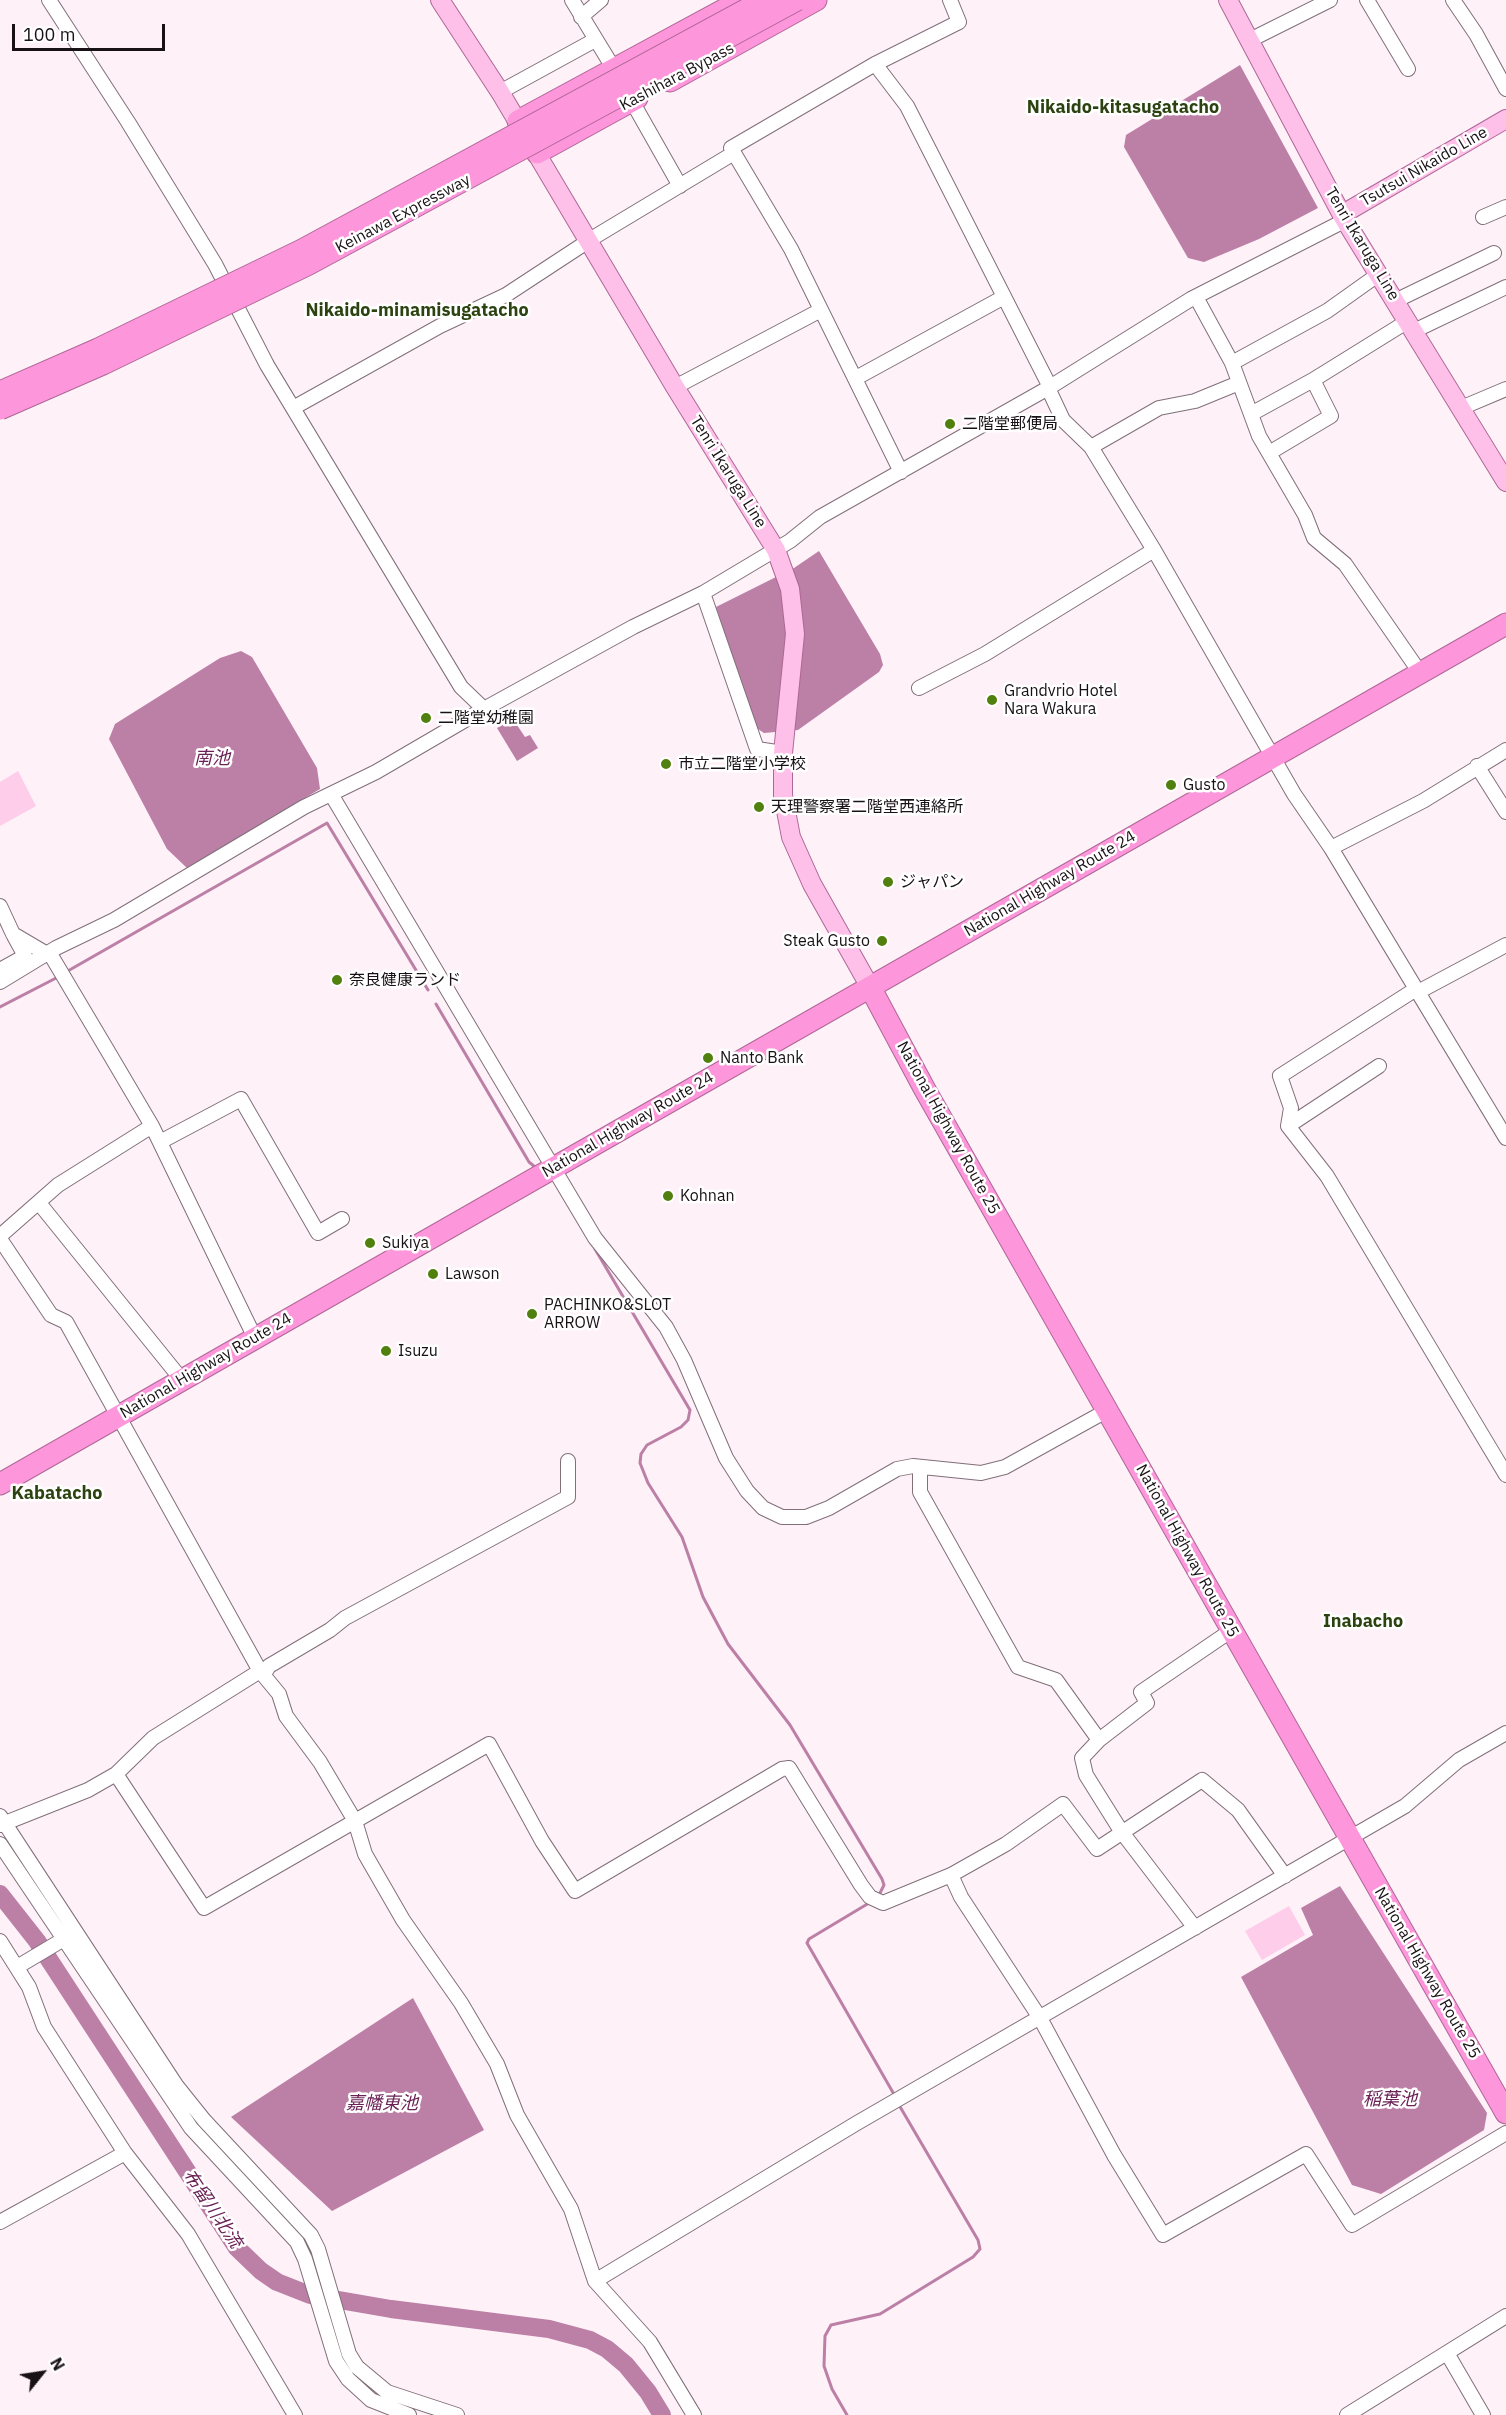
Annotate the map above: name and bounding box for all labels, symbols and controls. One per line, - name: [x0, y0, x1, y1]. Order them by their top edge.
- scale bar: [15, 12, 168, 50]
- text: 100 m: [23, 23, 75, 46]
- street label: Kashihara Bypass: [617, 39, 737, 115]
- district label: Nikaido-kitasugatacho: [1027, 97, 1219, 119]
- street label: Tsutsui Nikaido Line: [1357, 123, 1491, 211]
- street label: Keinawa Expressway: [332, 170, 474, 258]
- street label: Tenri Ikaruga Line: [1321, 184, 1403, 304]
- district label: Nikaido-minamisugatacho: [305, 300, 529, 322]
- street label: Tenri Ikaruga Line: [686, 412, 770, 532]
- place label: 二階堂郵便局: [962, 414, 1058, 434]
- marker: 二階堂郵便局: [943, 417, 957, 431]
- place label: Grandvrio Hotel Nara Wakura: [1004, 681, 1117, 719]
- marker: Grandvrio Hotel Nara Wakura: [985, 693, 999, 707]
- place label: 二階堂幼稚園: [438, 708, 534, 728]
- marker: 二階堂幼稚園: [419, 711, 433, 725]
- water label: 南池: [194, 748, 230, 770]
- place label: 市立二階堂小学校: [678, 754, 806, 774]
- marker: 市立二階堂小学校: [659, 757, 673, 771]
- place label: Gusto: [1183, 775, 1225, 795]
- marker: Gusto: [1164, 778, 1178, 792]
- place label: 天理警察署二階堂西連絡所: [771, 797, 963, 817]
- marker: 天理警察署二階堂西連絡所: [752, 800, 766, 814]
- street label: National Highway Route 24: [961, 827, 1139, 941]
- place label: ジャパン: [900, 872, 964, 892]
- marker: ジャパン: [881, 875, 895, 889]
- place label: Steak Gusto: [783, 931, 870, 951]
- marker: Steak Gusto: [875, 934, 889, 948]
- place label: 奈良健康ランド: [349, 970, 461, 990]
- marker: 奈良健康ランド: [330, 973, 344, 987]
- street label: National Highway Route 25: [892, 1038, 1004, 1218]
- place label: Nanto Bank: [720, 1048, 804, 1068]
- marker: Nanto Bank: [701, 1051, 715, 1065]
- street label: National Highway Route 24: [539, 1068, 717, 1182]
- place label: Kohnan: [680, 1186, 735, 1206]
- marker: Kohnan: [661, 1189, 675, 1203]
- place label: Sukiya: [382, 1233, 429, 1253]
- marker: Sukiya: [363, 1236, 377, 1250]
- place label: Lawson: [445, 1264, 500, 1284]
- marker: Lawson: [426, 1267, 440, 1281]
- place label: PACHINKO&SLOT ARROW: [544, 1295, 671, 1333]
- marker: PACHINKO&SLOT ARROW: [525, 1307, 539, 1321]
- street label: National Highway Route 24: [117, 1309, 295, 1423]
- place label: Isuzu: [398, 1341, 438, 1361]
- marker: Isuzu: [379, 1344, 393, 1358]
- street label: National Highway Route 25: [1131, 1461, 1243, 1641]
- district label: Kabatacho: [12, 1483, 102, 1505]
- district label: Inabacho: [1323, 1611, 1403, 1633]
- street label: National Highway Route 25: [1370, 1884, 1484, 2062]
- water label: 稲葉池: [1363, 2089, 1417, 2111]
- water label: 嘉幡東池: [346, 2093, 418, 2115]
- water label: 布留川北流: [178, 2166, 246, 2252]
- north arrow: [12, 2343, 72, 2403]
- text: N: [46, 2354, 69, 2374]

